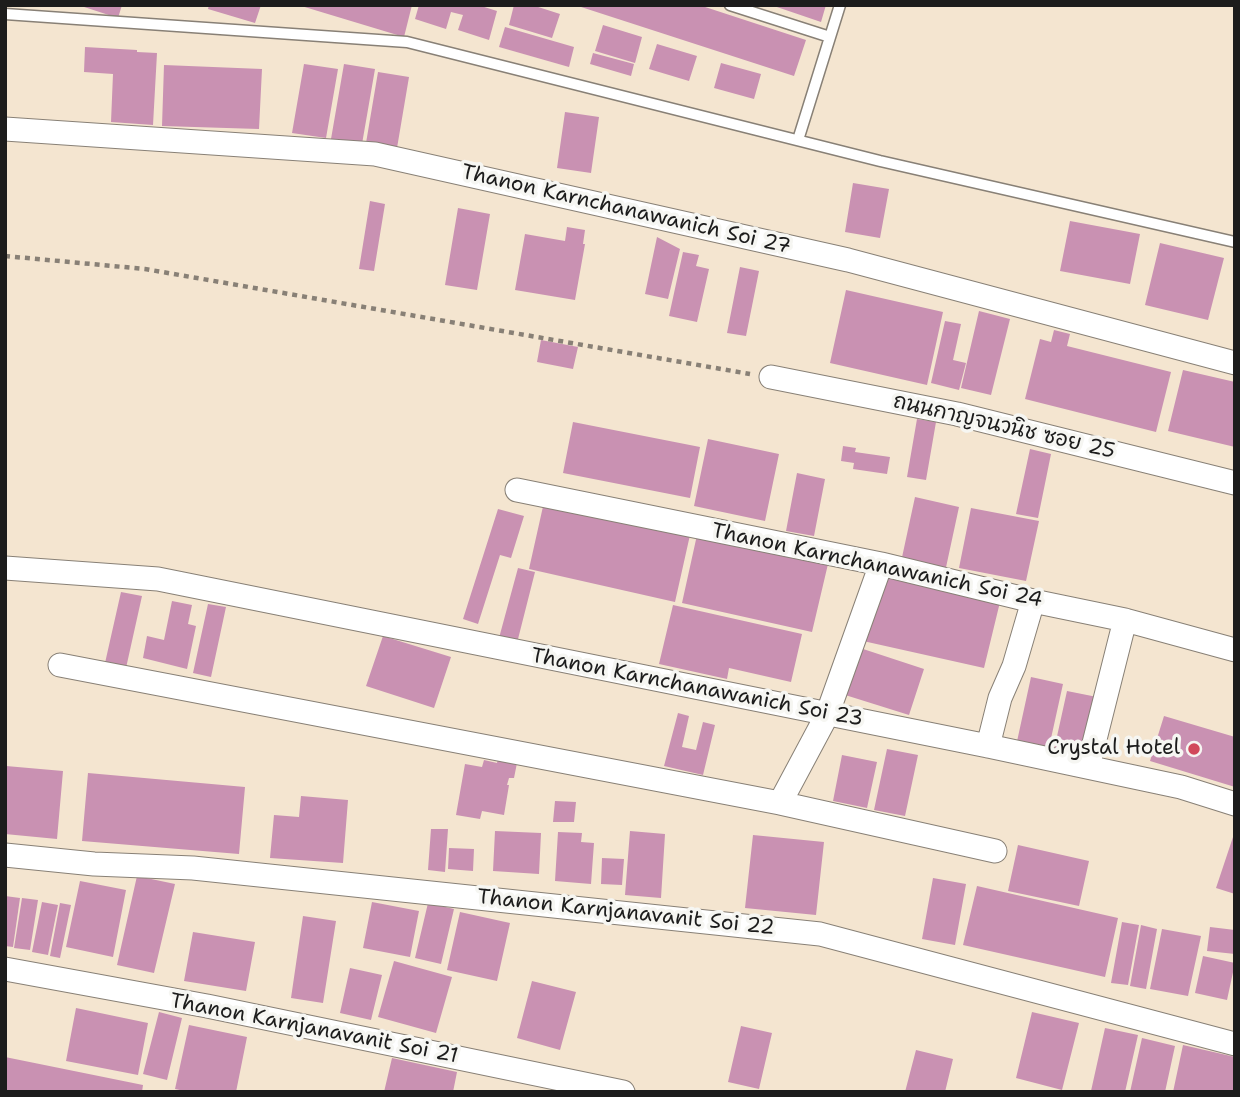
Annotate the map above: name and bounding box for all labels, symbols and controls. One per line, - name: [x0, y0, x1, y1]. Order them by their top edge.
- street label: Thanon Karnchanawanich Soi 27: [459, 160, 793, 260]
- street label: ถนนกาญจนวนิช ซอย 25: [891, 389, 1117, 465]
- street label: Thanon Karnchanawanich Soi 24: [709, 519, 1045, 613]
- street label: Thanon Karnchanawanich Soi 23: [529, 643, 865, 733]
- place label: Crystal Hotel: [1047, 736, 1180, 762]
- marker: Crystal Hotel: [1186, 741, 1202, 757]
- street label: Thanon Karnjanavanit Soi 22: [476, 885, 776, 941]
- street label: Thanon Karnjanavanit Soi 21: [168, 989, 460, 1069]

